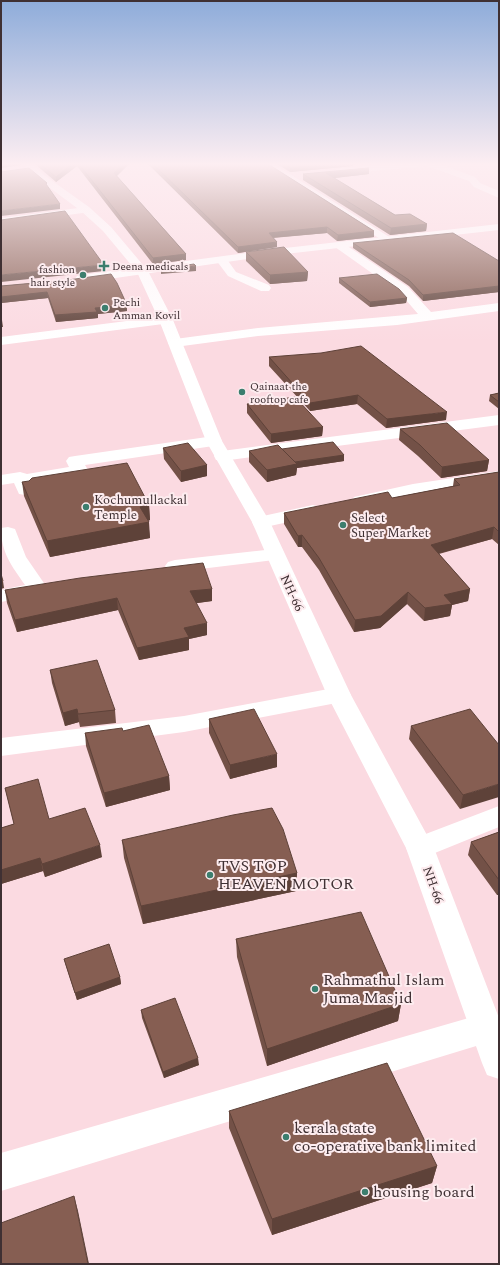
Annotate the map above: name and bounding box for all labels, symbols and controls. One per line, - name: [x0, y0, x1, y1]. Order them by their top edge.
- place label: Deena medicals: [112, 258, 189, 275]
- place label: fashion hair style: [30, 261, 75, 291]
- marker: Deena medicals: [99, 261, 109, 271]
- marker: fashion hair style: [78, 270, 88, 280]
- place label: Pechi Amman Kovil: [113, 294, 180, 324]
- marker: Pechi Amman Kovil: [100, 303, 110, 313]
- place label: Qainaat the rooftop cafe: [250, 378, 309, 408]
- marker: Qainaat the rooftop cafe: [237, 387, 247, 397]
- place label: Kochumullackal Temple: [94, 490, 187, 525]
- marker: Kochumullackal Temple: [81, 502, 91, 512]
- place label: Select Super Market: [351, 508, 430, 543]
- marker: Select Super Market: [338, 520, 348, 530]
- street label: NH-66: [275, 571, 309, 615]
- place label: TVS TOP HEAVEN MOTOR: [218, 854, 354, 896]
- street label: NH-66: [417, 863, 449, 907]
- marker: TVS TOP HEAVEN MOTOR: [205, 870, 215, 880]
- place label: Rahmathul Islam Juma Masjid: [323, 968, 445, 1010]
- marker: Rahmathul Islam Juma Masjid: [310, 984, 320, 994]
- place label: kerala state co-operative bank limited: [294, 1116, 477, 1158]
- marker: kerala state co-operative bank limited: [281, 1132, 291, 1142]
- place label: housing board: [373, 1180, 475, 1204]
- marker: housing board: [360, 1187, 370, 1197]

